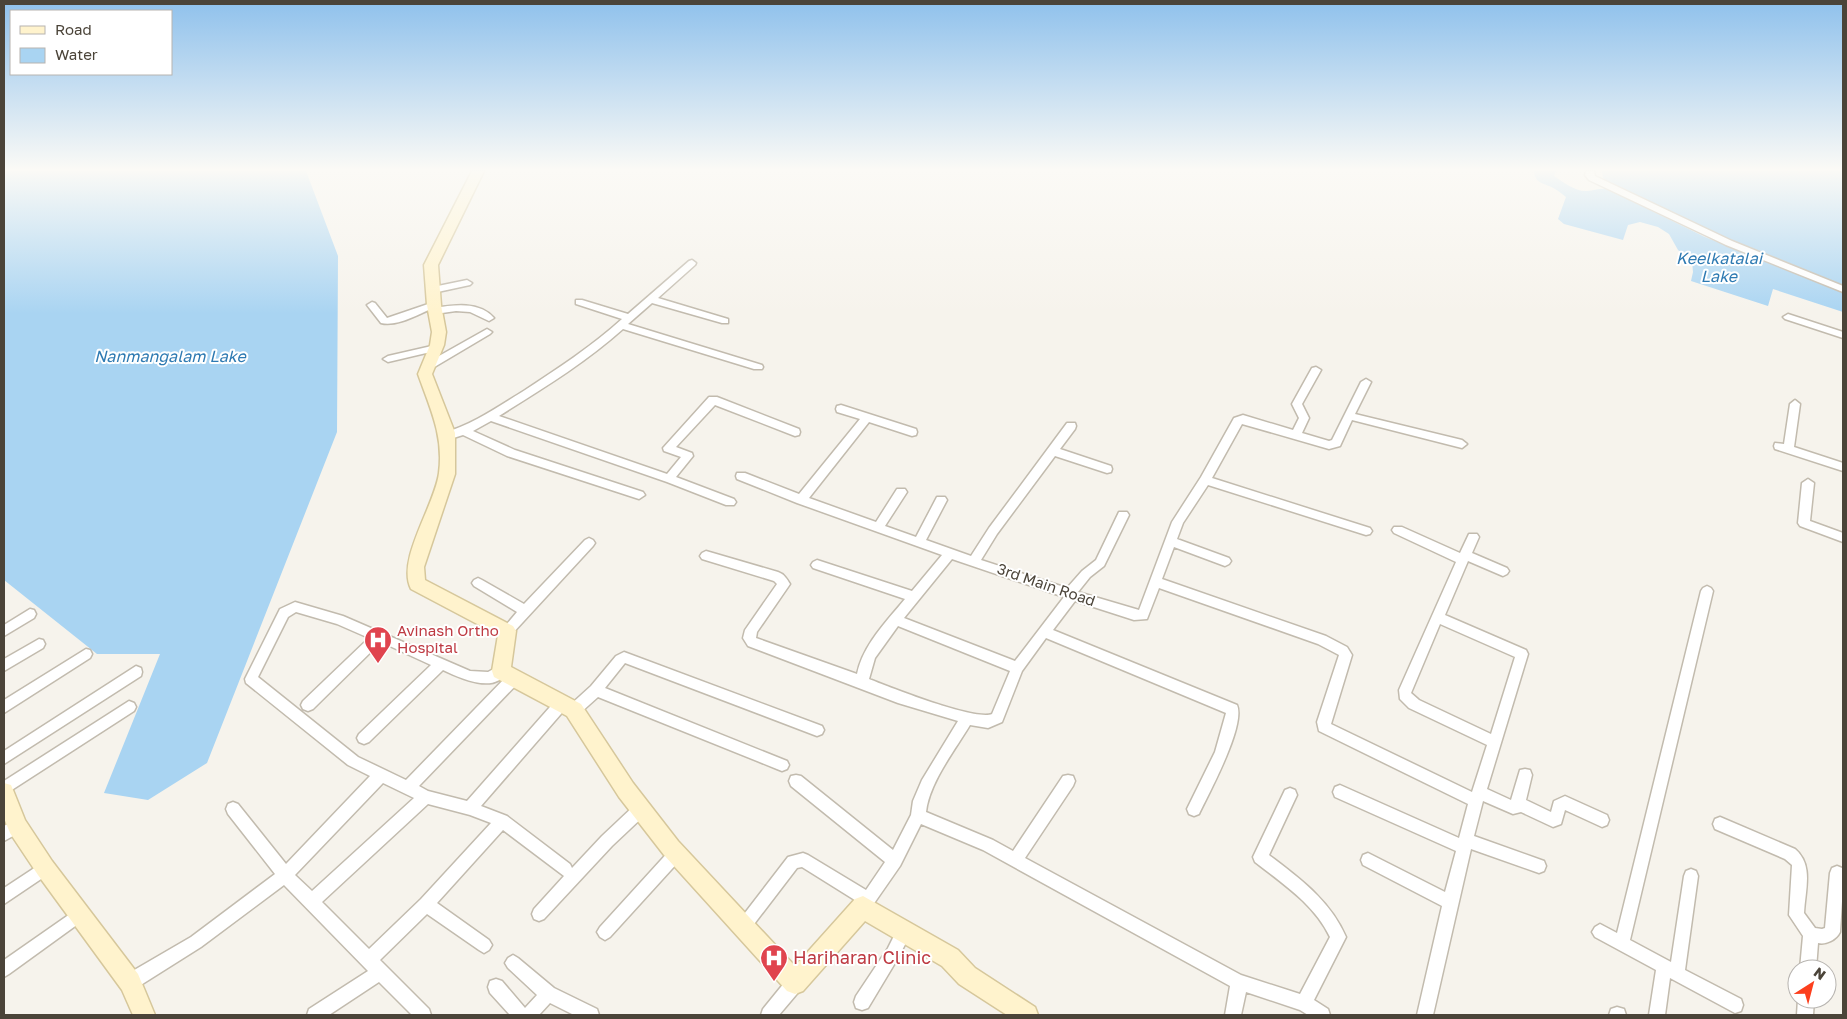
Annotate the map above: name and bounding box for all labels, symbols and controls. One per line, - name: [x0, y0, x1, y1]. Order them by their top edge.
- legend: [10, 10, 172, 75]
- text: Road: [55, 20, 92, 38]
- text: Water: [55, 45, 98, 63]
- water label: Keelkatalai Lake: [1676, 248, 1764, 286]
- water label: Nanmangalam Lake: [94, 346, 248, 366]
- street label: 3rd Main Road: [995, 559, 1098, 609]
- place label: Avinash Ortho Hospital: [397, 621, 499, 656]
- hospital icon: Avinash Ortho Hospital: [363, 625, 393, 664]
- hospital icon: Hariharan Clinic: [759, 943, 789, 982]
- place label: Hariharan Clinic: [793, 946, 931, 968]
- north arrow: [1787, 959, 1837, 1009]
- text: N: [1811, 963, 1829, 983]

